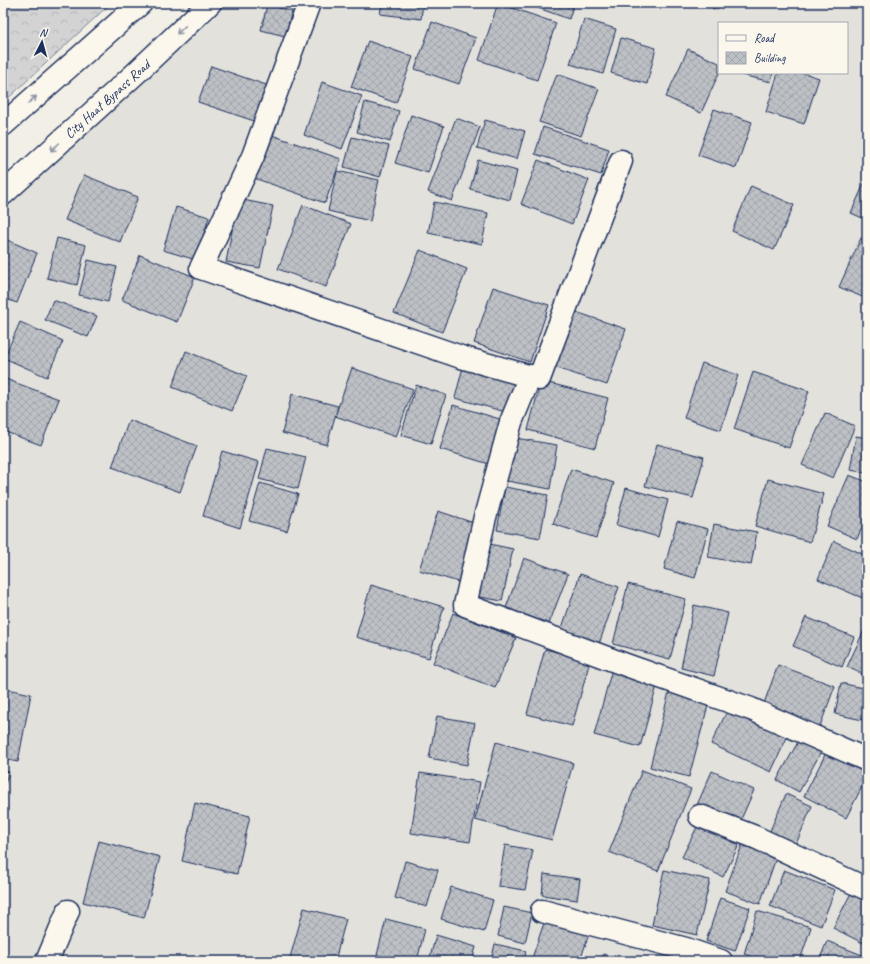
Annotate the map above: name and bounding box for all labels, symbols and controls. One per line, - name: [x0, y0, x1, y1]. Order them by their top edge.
- north arrow: [22, 22, 62, 62]
- legend: [718, 22, 848, 74]
- text: N: [39, 25, 49, 40]
- one-way arrow: [177, 25, 187, 34]
- text: Road: [754, 30, 776, 46]
- text: Building: [754, 50, 786, 66]
- street label: City Haat Bypass Road: [61, 55, 155, 142]
- one-way arrow: [27, 95, 38, 104]
- one-way arrow: [50, 142, 60, 151]

